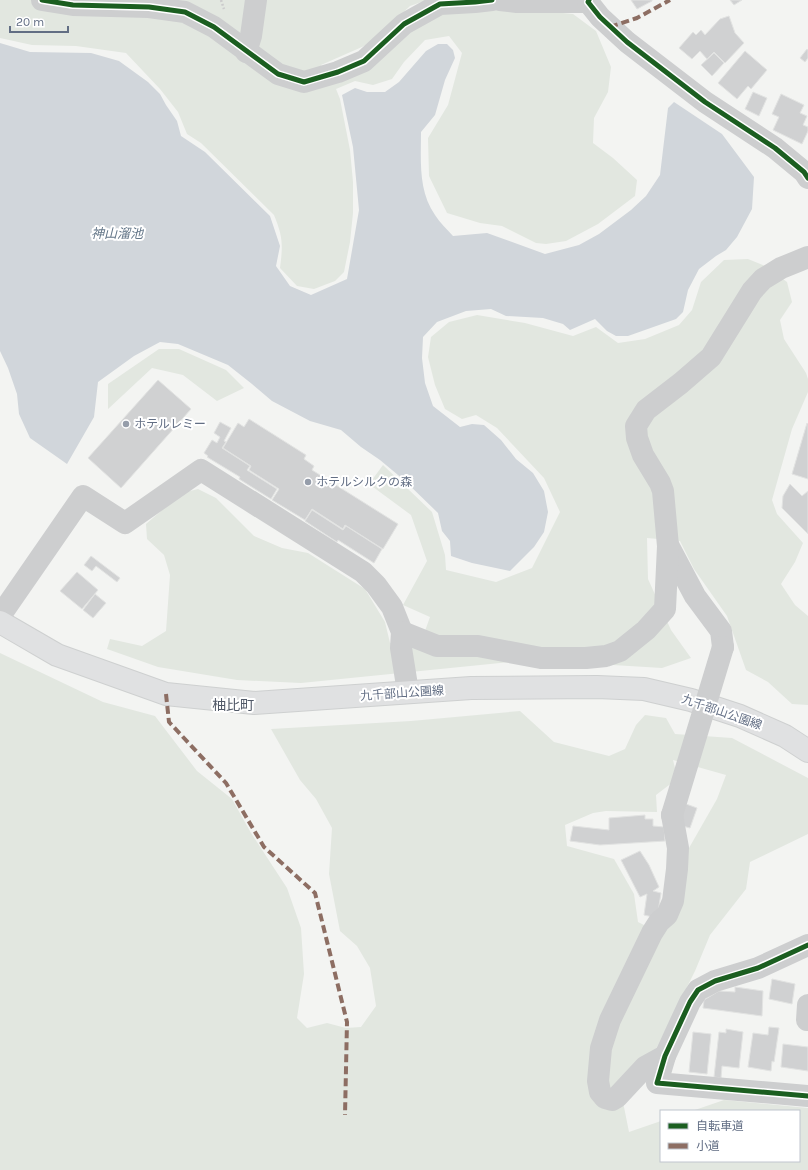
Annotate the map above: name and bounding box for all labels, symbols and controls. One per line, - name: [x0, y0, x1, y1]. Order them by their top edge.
- scale bar: [10, 8, 68, 34]
- text: 20 m: [16, 15, 44, 29]
- water label: 神山溜池: [91, 226, 145, 241]
- place label: ホテルレミー: [134, 417, 206, 431]
- marker: ホテルレミー: [121, 419, 131, 429]
- place label: ホテルシルクの森: [316, 475, 412, 489]
- marker: ホテルシルクの森: [303, 477, 313, 487]
- street label: 九千部山公園線: [360, 683, 444, 703]
- street label: 九千部山公園線: [680, 692, 764, 732]
- district label: 柚比町: [212, 697, 254, 714]
- legend: [660, 1110, 800, 1162]
- text: 自転車道: [696, 1119, 744, 1133]
- text: 小道: [696, 1139, 720, 1153]

